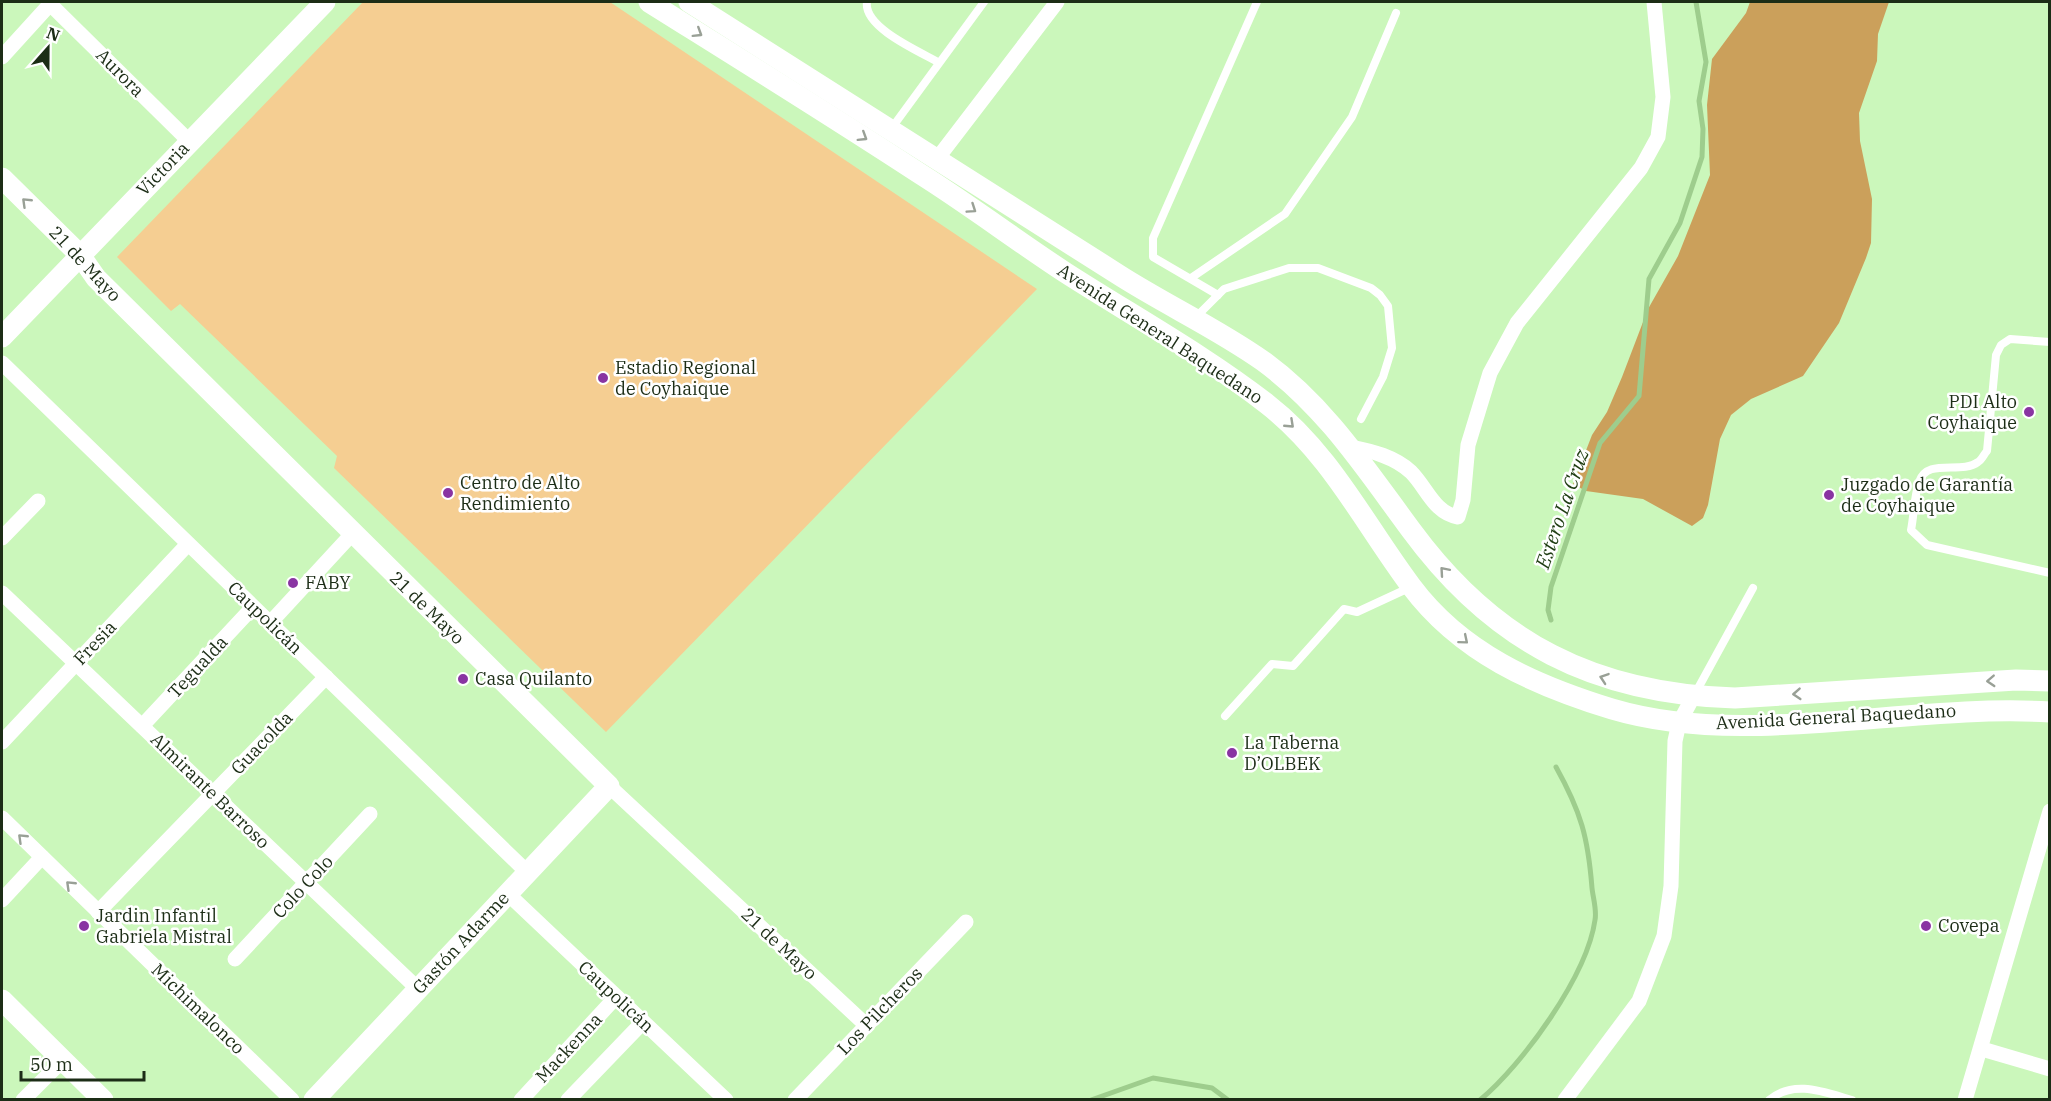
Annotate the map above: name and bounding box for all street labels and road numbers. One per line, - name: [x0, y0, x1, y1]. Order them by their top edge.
- street label: Aurora: [91, 44, 149, 102]
- street label: Victoria: [131, 137, 194, 201]
- street label: 21 de Mayo: [44, 221, 126, 306]
- street label: Avenida General Baquedano: [1053, 258, 1267, 409]
- street label: 21 de Mayo: [385, 566, 470, 649]
- street label: Caupolicán: [223, 576, 308, 659]
- street label: Fresia: [68, 615, 121, 670]
- street label: Tegualda: [163, 630, 233, 703]
- street label: Avenida General Baquedano: [1715, 699, 1957, 734]
- street label: Guacolda: [226, 706, 298, 779]
- street label: Almirante Barroso: [146, 728, 275, 853]
- street label: Colo Colo: [267, 850, 338, 923]
- street label: Gastón Adarme: [407, 887, 514, 999]
- street label: 21 de Mayo: [737, 903, 822, 985]
- street label: Caupolicán: [574, 956, 659, 1038]
- street label: Michimalonco: [147, 958, 250, 1059]
- street label: Los Pilcheros: [832, 962, 927, 1059]
- street label: Mackenna: [530, 1008, 607, 1088]

